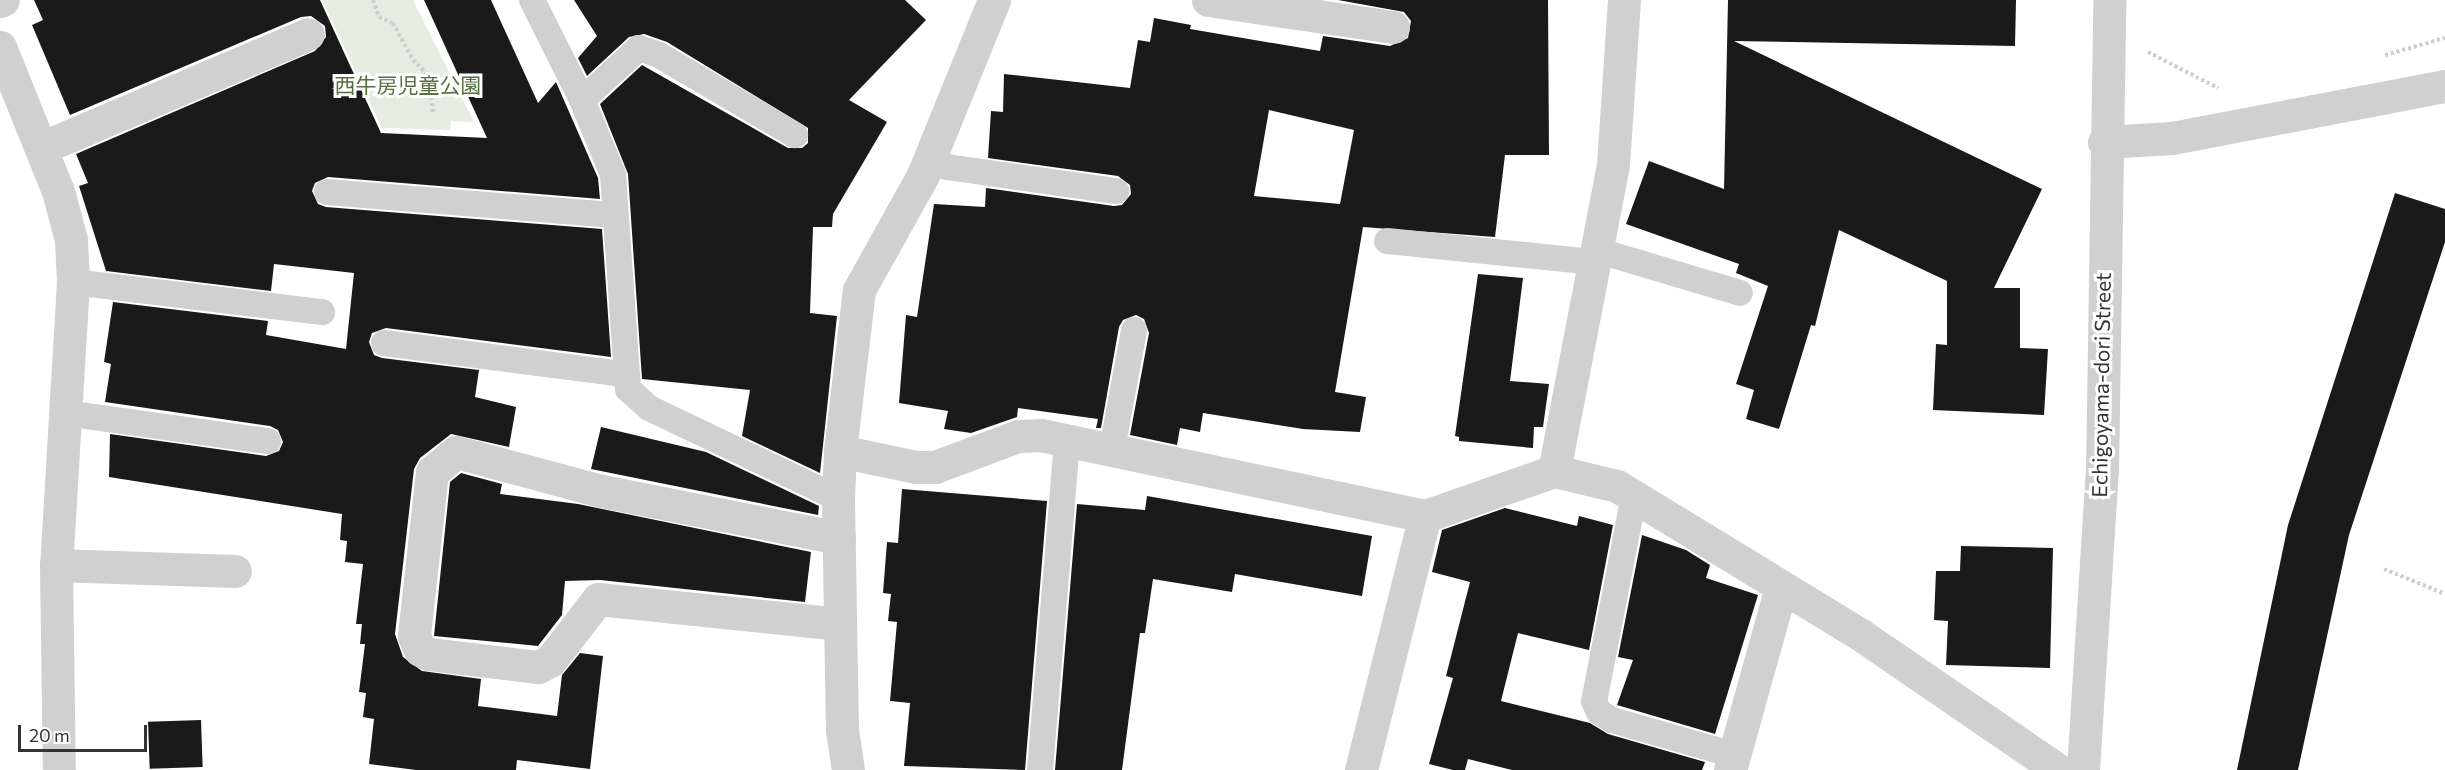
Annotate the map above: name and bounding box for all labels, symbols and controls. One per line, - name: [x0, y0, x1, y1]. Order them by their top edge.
- park label: 西牛房児童公園: [335, 72, 481, 98]
- street label: Echigoyama-dori Street: [2086, 272, 2116, 498]
- scale bar: [21, 713, 150, 751]
- text: 20 m: [29, 724, 70, 746]

